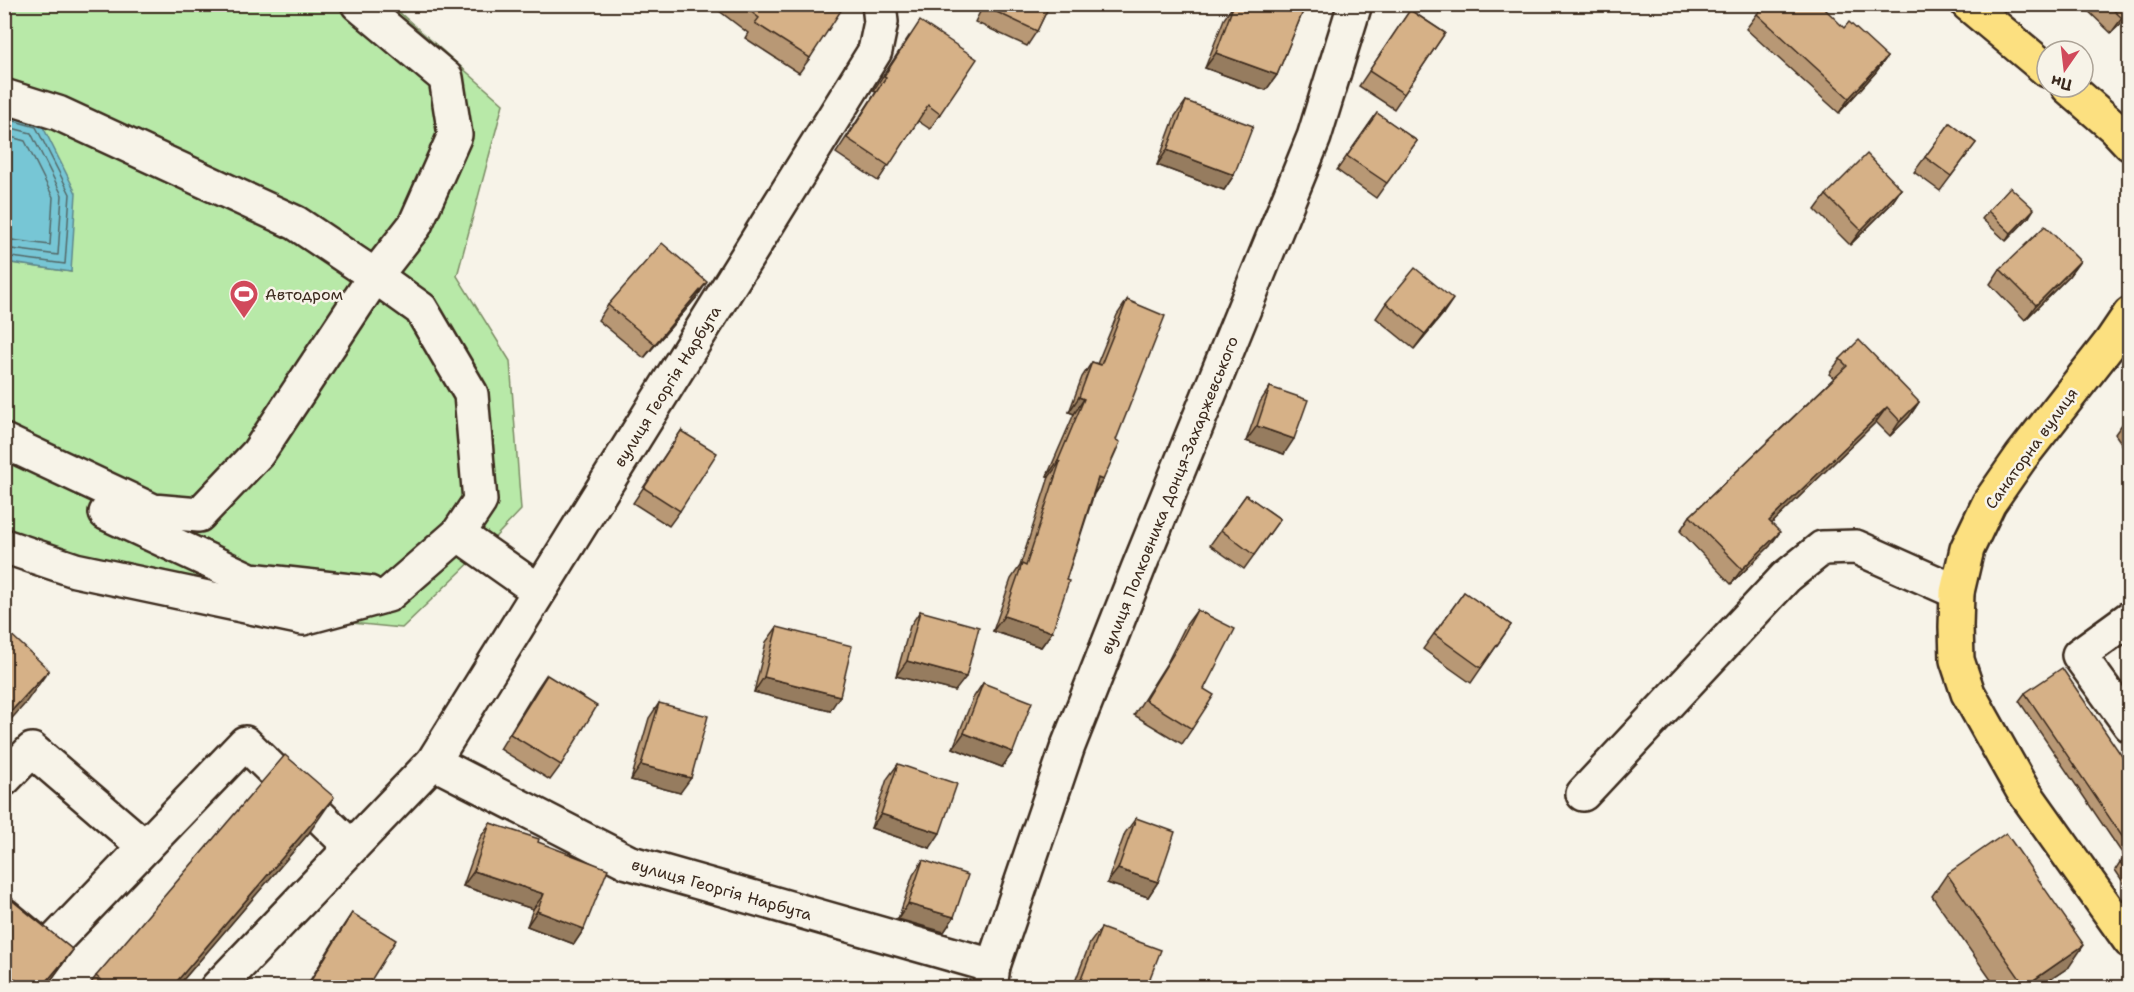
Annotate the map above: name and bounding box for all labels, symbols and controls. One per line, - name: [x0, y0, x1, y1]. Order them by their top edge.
- north arrow: [2035, 39, 2095, 99]
- text: Пн: [2049, 70, 2074, 96]
- sports icon: Автодром: [228, 278, 260, 320]
- place label: Автодром: [265, 284, 343, 305]
- street label: вулиця Георгія Нарбута: [609, 301, 726, 471]
- street label: вулиця Полковника Донця-Захаржевського: [1096, 333, 1243, 657]
- street label: Санаторна вулиця: [1980, 383, 2083, 513]
- street label: вулиця Георгія Нарбута: [629, 854, 815, 925]

